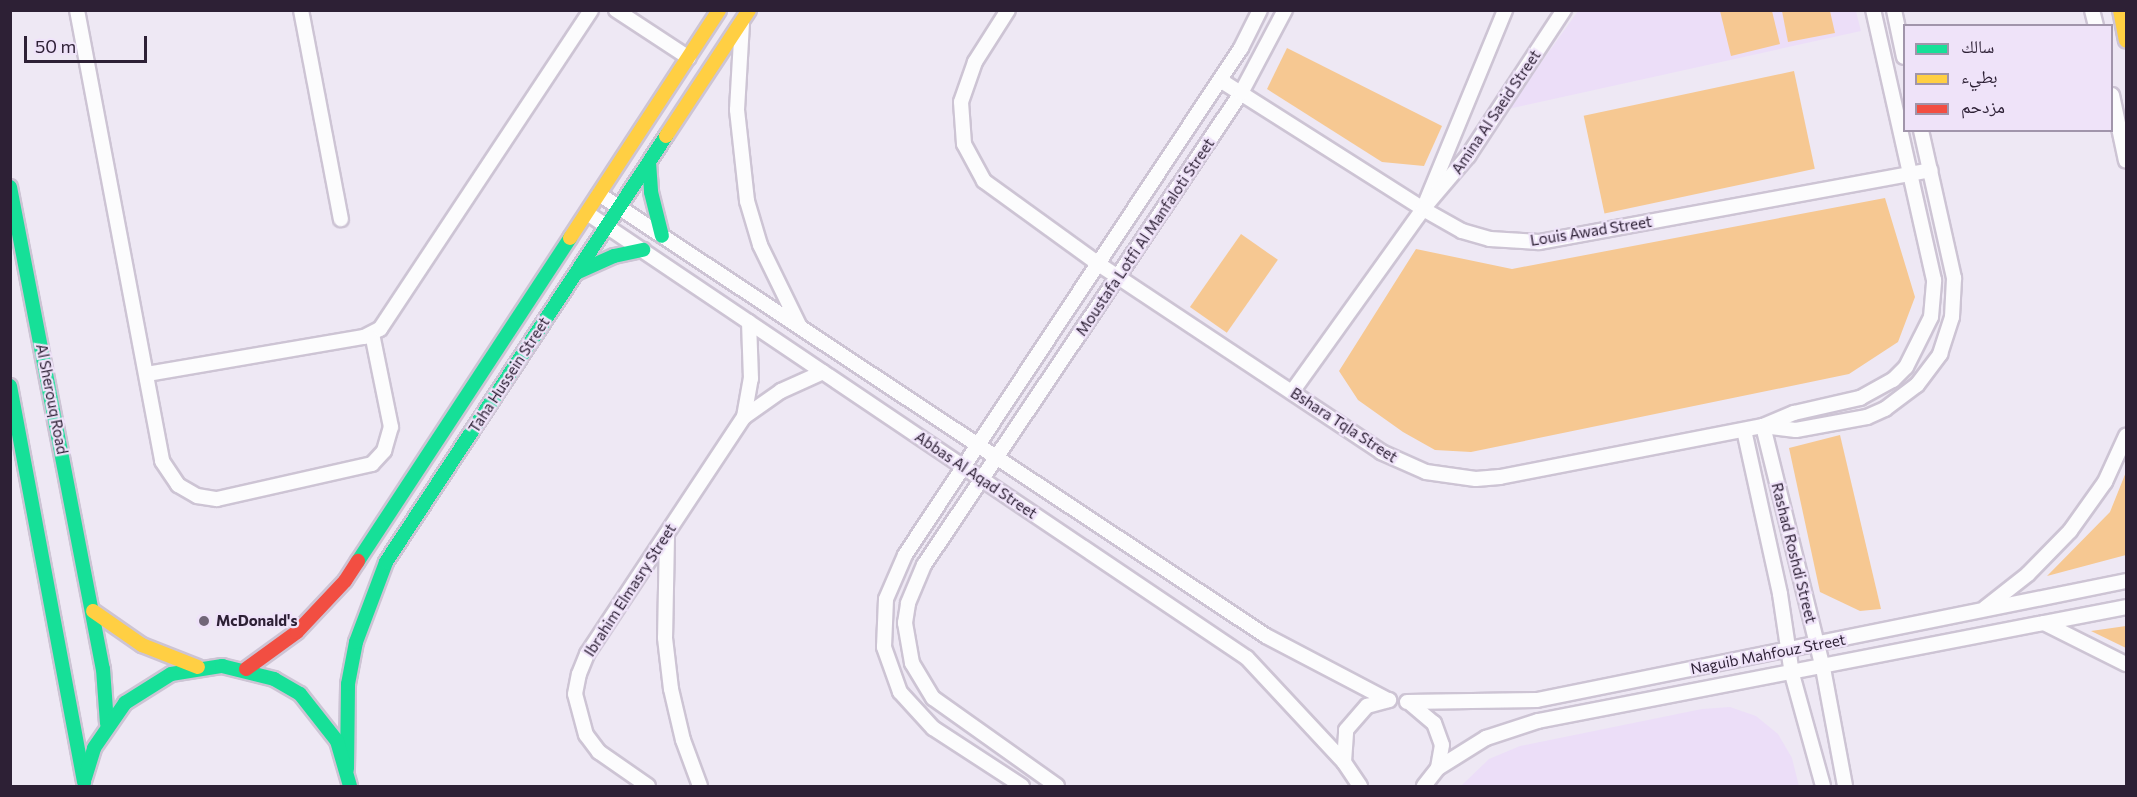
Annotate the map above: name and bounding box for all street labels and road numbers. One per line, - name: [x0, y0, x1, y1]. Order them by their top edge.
- street label: Amina Al Saeid Street: [1448, 46, 1544, 178]
- street label: Moustafa Lotfi Al Manfaloti Street: [1072, 135, 1218, 339]
- street label: Louis Awad Street: [1529, 212, 1653, 250]
- street label: Taha Hussein Street: [465, 314, 553, 436]
- street label: Al Sherouq Road: [32, 342, 72, 456]
- street label: Bshara Tqla Street: [1287, 384, 1401, 466]
- street label: Abbas Al Aqad Street: [912, 427, 1040, 523]
- street label: Rashad Roshdi Street: [1768, 481, 1820, 625]
- street label: Ibrahim Elmasry Street: [580, 520, 680, 660]
- street label: Naguib Mahfouz Street: [1689, 630, 1847, 678]

